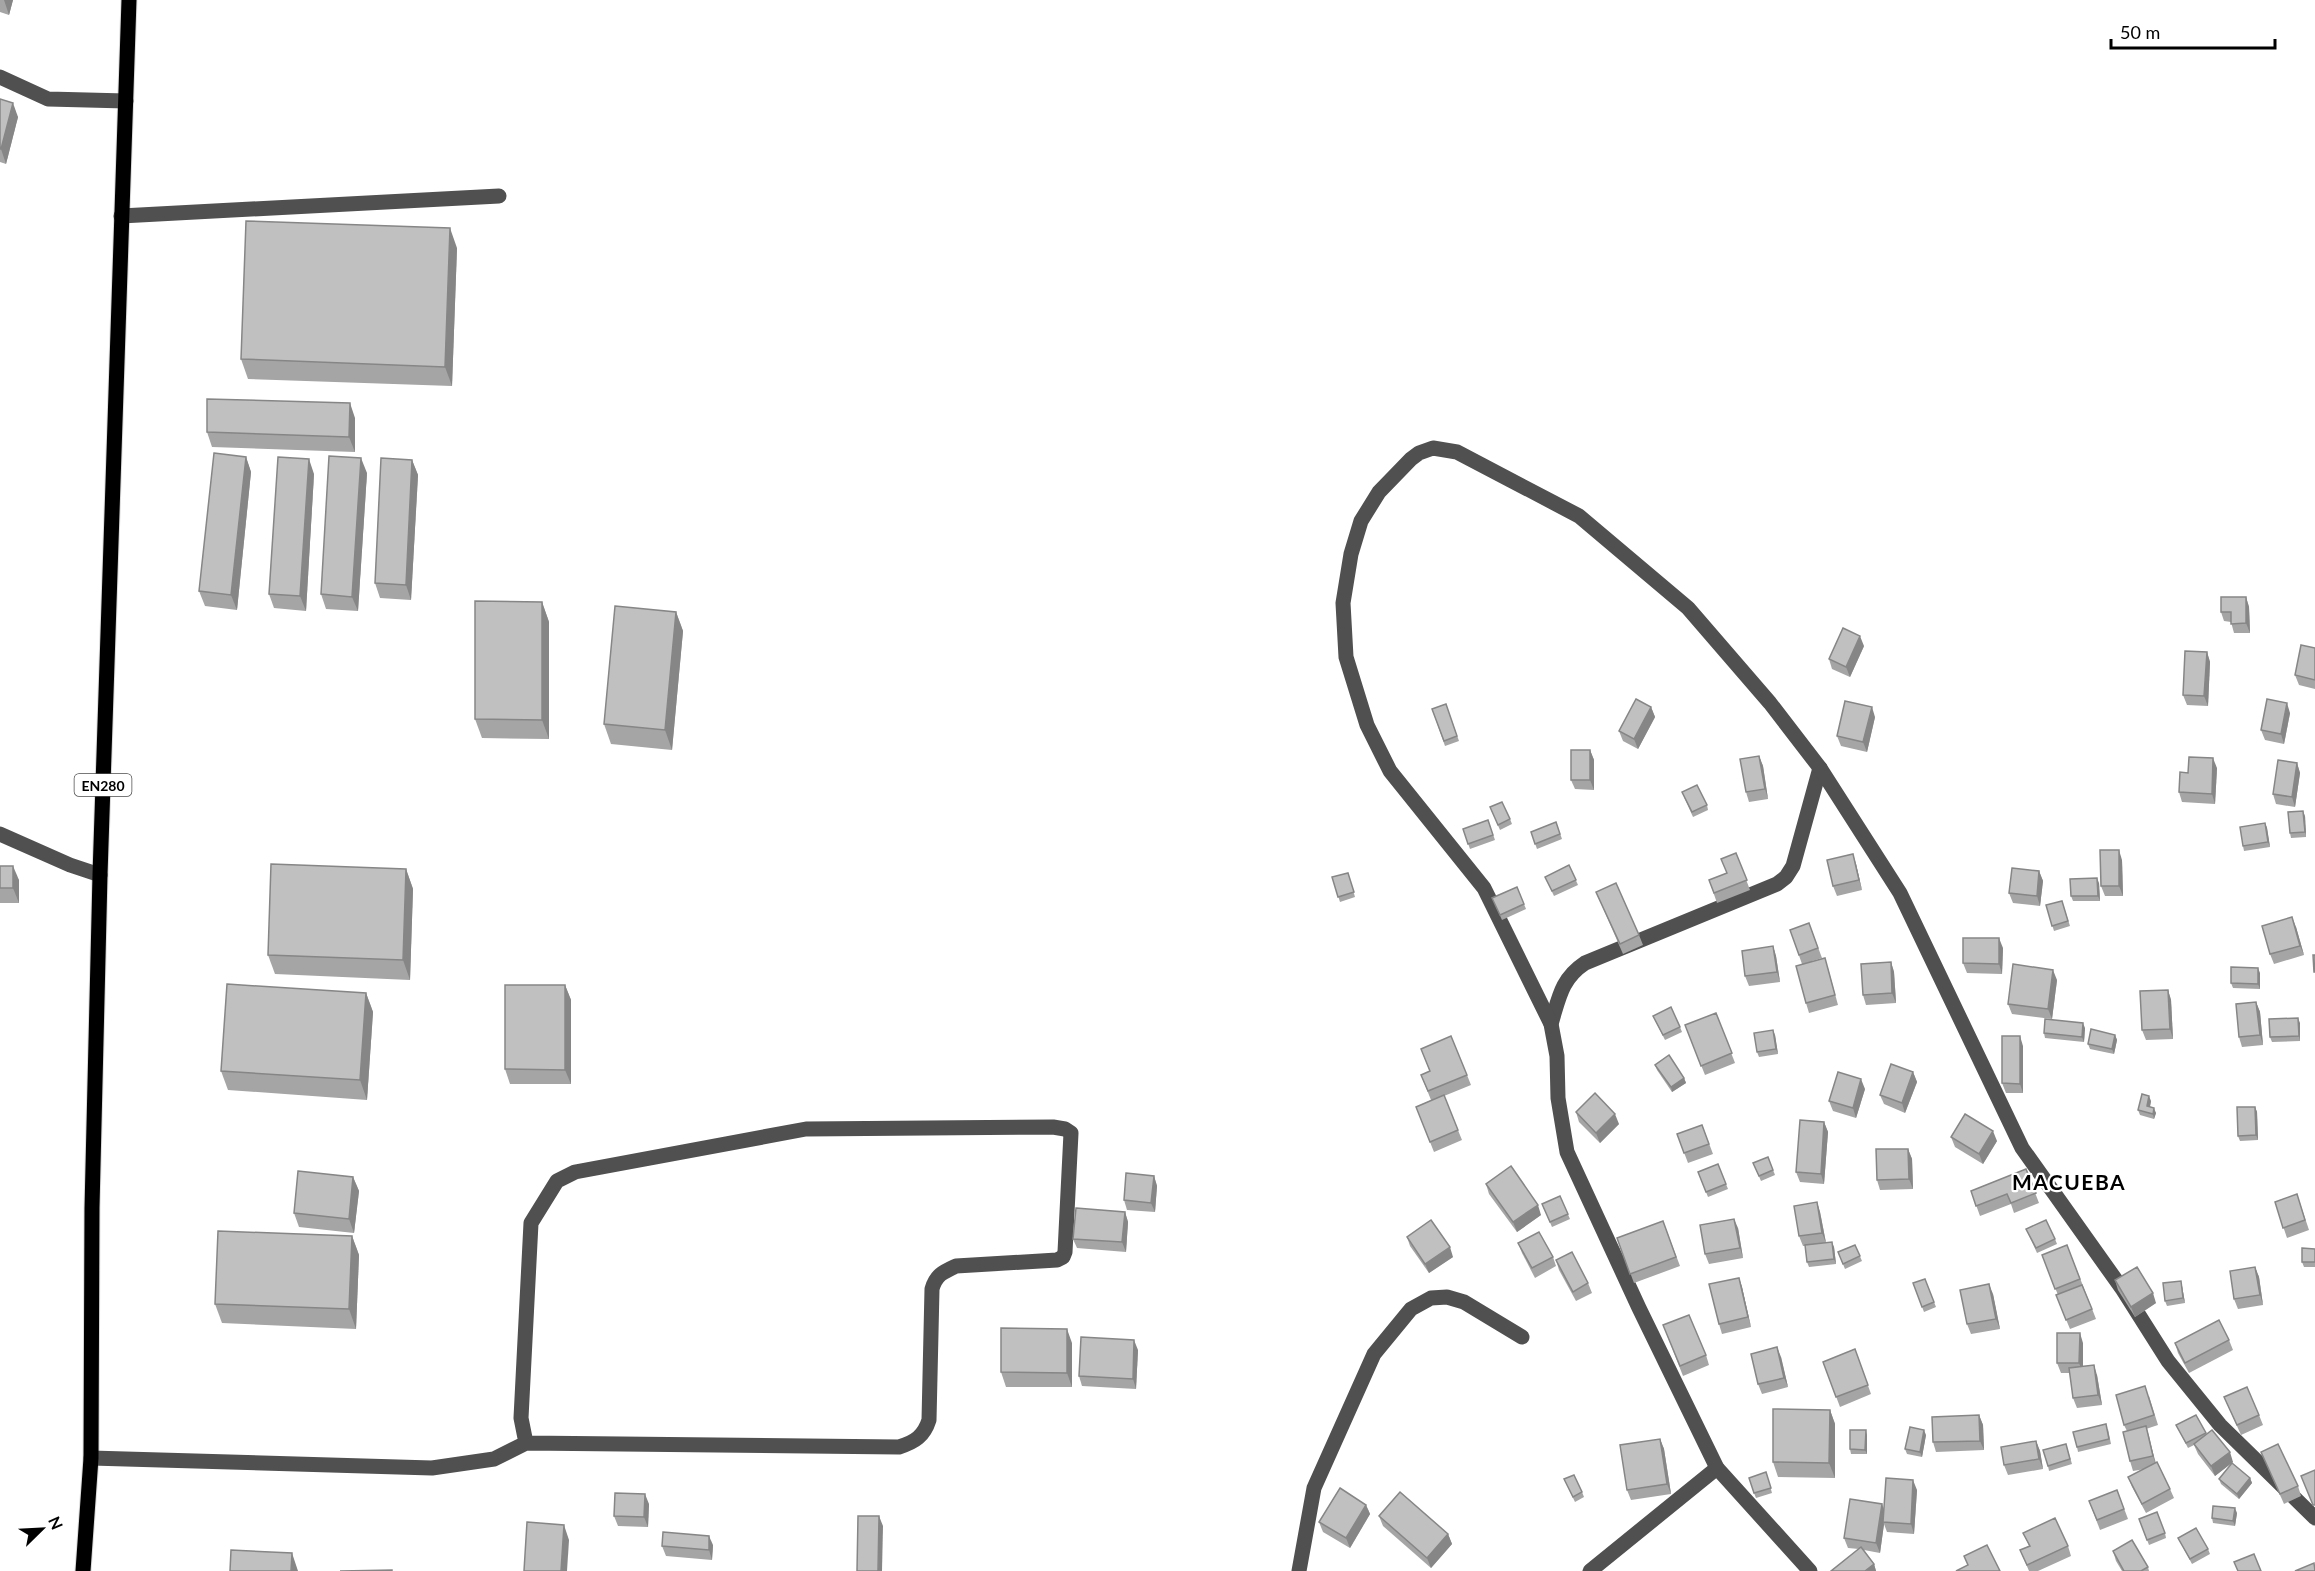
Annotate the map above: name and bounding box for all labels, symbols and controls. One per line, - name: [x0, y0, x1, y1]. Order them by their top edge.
- scale bar: [2111, 12, 2274, 50]
- text: 50 m: [2120, 21, 2160, 43]
- road number: EN280: [74, 774, 132, 796]
- district label: MACUEBA: [2012, 1169, 2126, 1194]
- north arrow: [12, 1499, 72, 1559]
- text: N: [45, 1513, 67, 1532]

